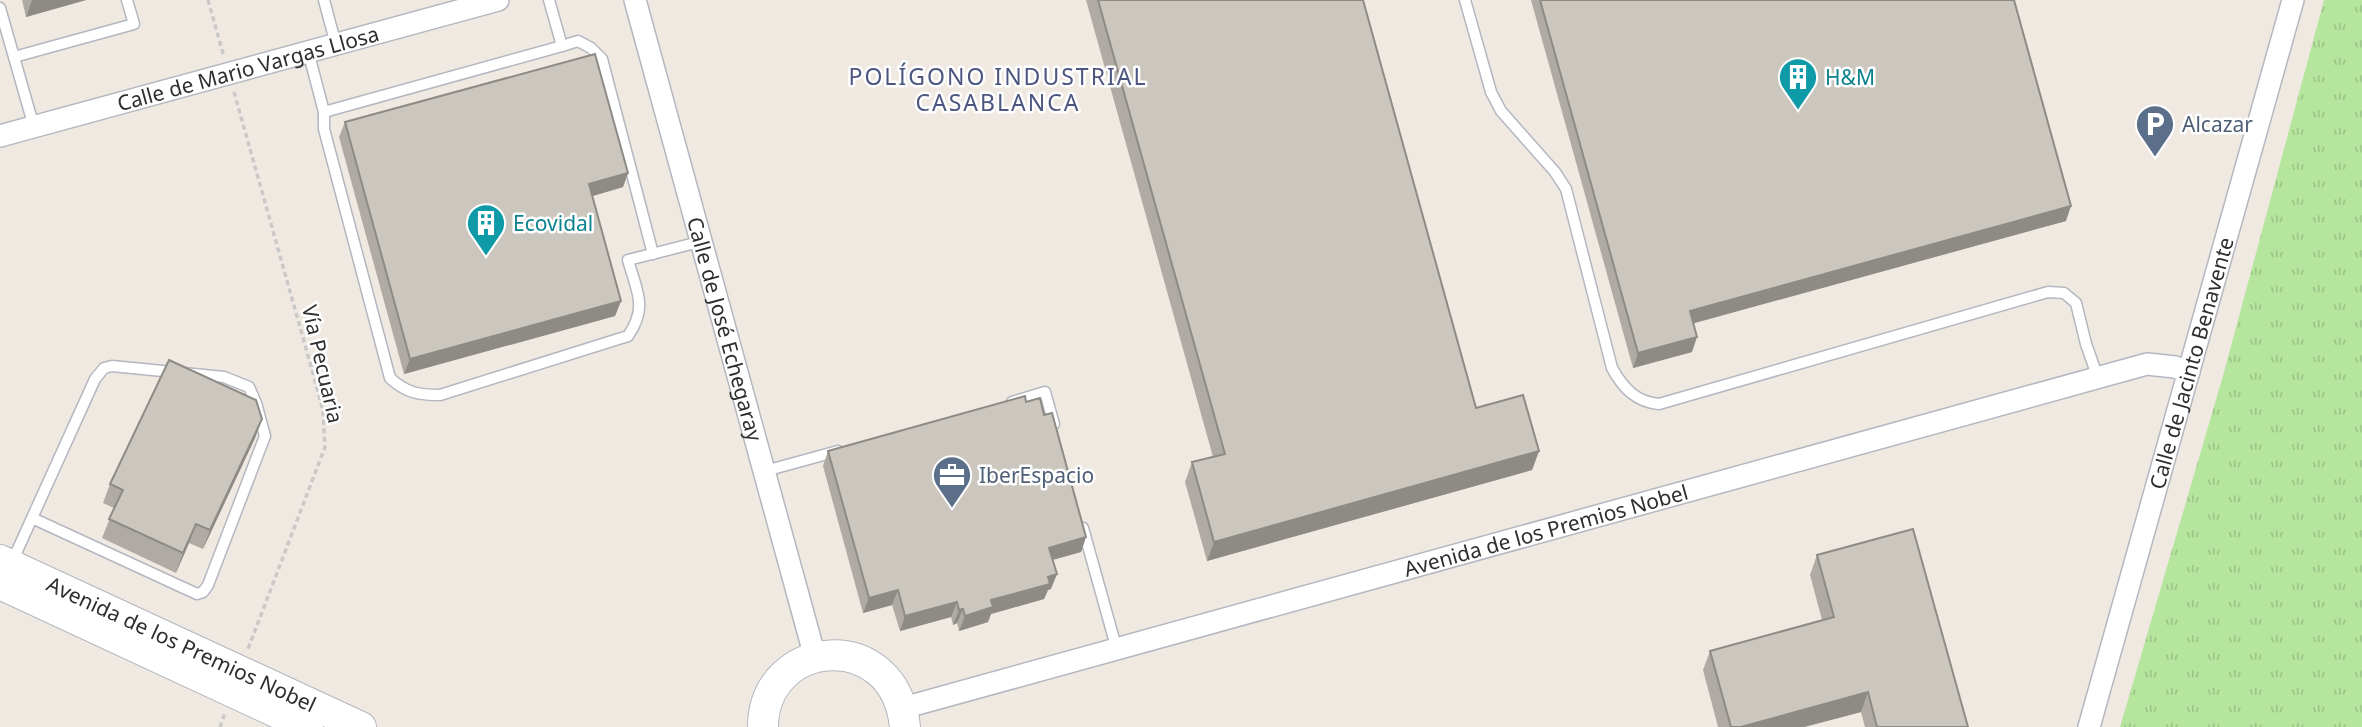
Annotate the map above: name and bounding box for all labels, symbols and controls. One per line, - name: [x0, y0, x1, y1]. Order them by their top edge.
- street label: Calle de Mario Vargas Llosa: [114, 19, 382, 117]
- building icon: H&M: [1777, 56, 1819, 111]
- district label: POLÍGONO INDUSTRIAL CASABLANCA: [848, 60, 1148, 118]
- place label: H&M: [1825, 63, 1875, 91]
- parking icon: Alcazar: [2134, 103, 2176, 158]
- place label: Alcazar: [2182, 110, 2253, 138]
- building icon: Ecovidal: [465, 202, 507, 257]
- place label: Ecovidal: [513, 209, 593, 237]
- street label: Calle de José Echegaray: [681, 214, 769, 444]
- street label: Calle de Jacinto Benavente: [2142, 234, 2240, 492]
- street label: Vía Pecuaria: [296, 302, 350, 426]
- office icon: IberEspacio: [931, 454, 973, 509]
- place label: IberEspacio: [979, 461, 1094, 489]
- street label: Avenida de los Premios Nobel: [1401, 478, 1691, 583]
- street label: Avenida de los Premios Nobel: [42, 570, 321, 718]

